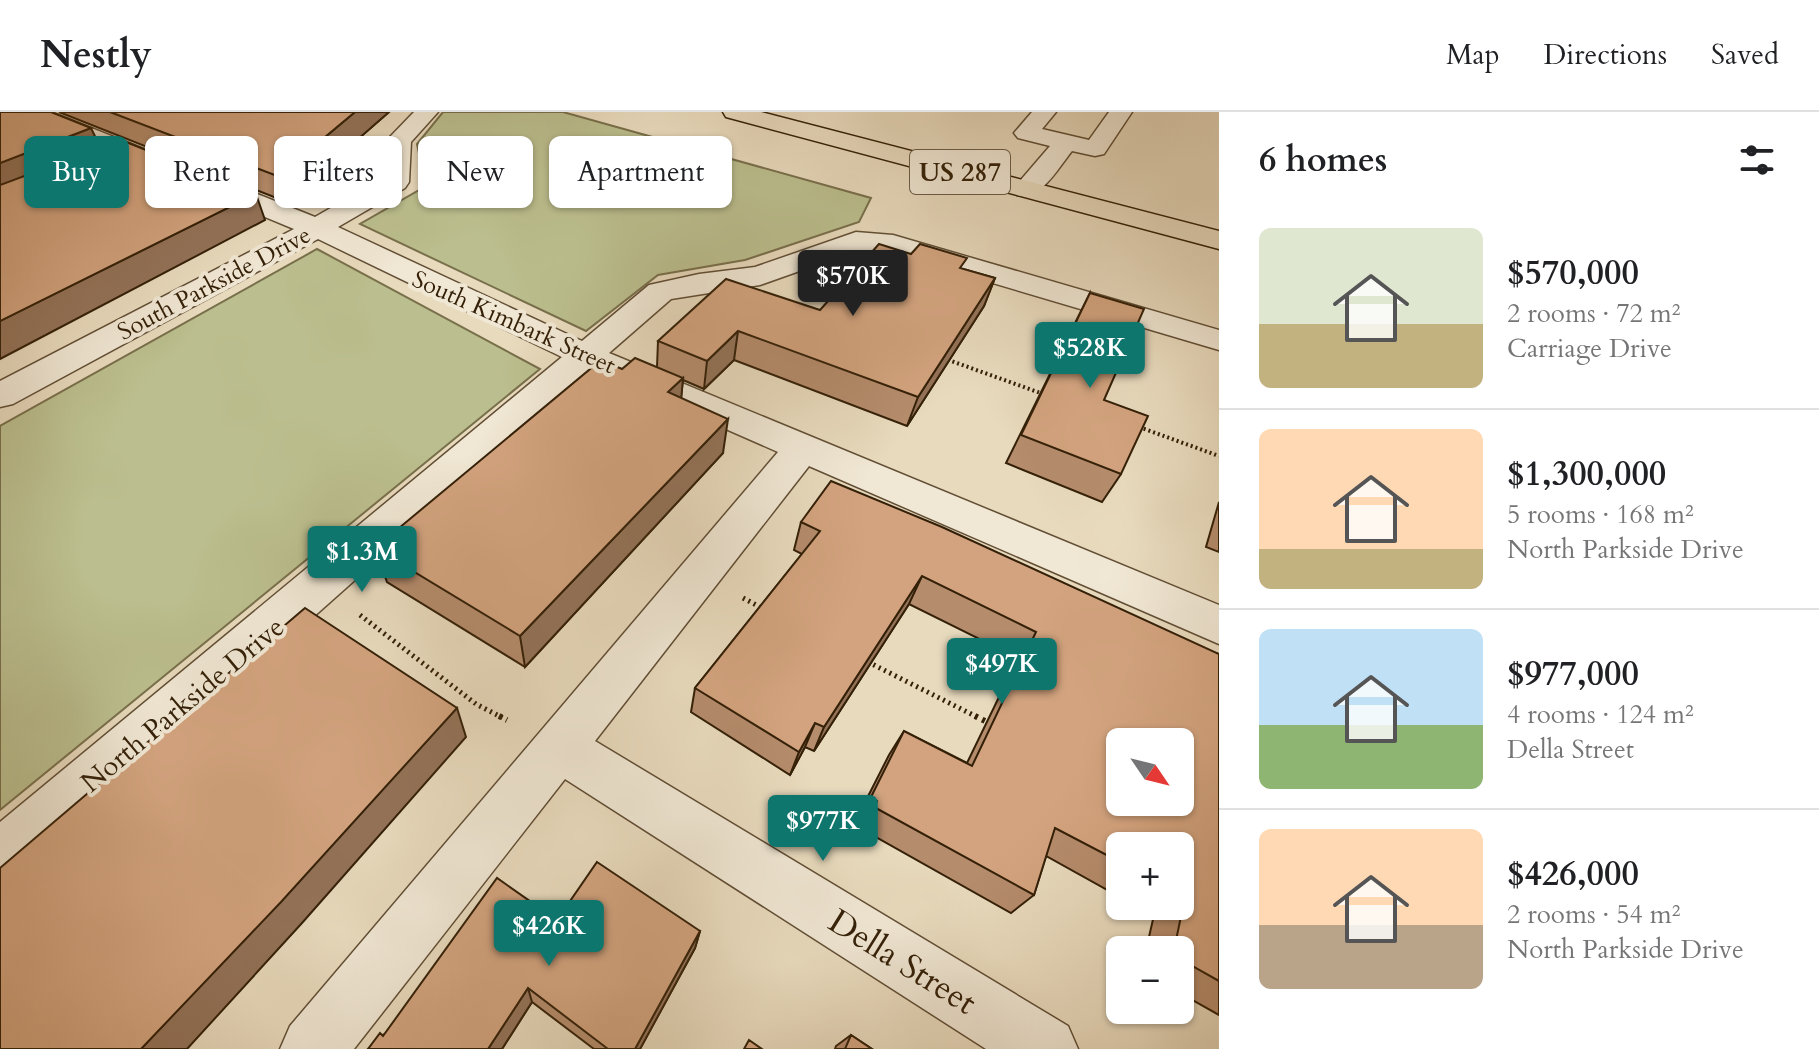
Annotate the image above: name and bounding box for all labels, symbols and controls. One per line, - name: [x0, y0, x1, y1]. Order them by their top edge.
- text: Nestly: [40, 29, 152, 81]
- text: Map: [1446, 36, 1500, 74]
- text: Directions: [1544, 36, 1667, 74]
- text: Saved: [1711, 36, 1779, 74]
- chip: Buy: [24, 136, 129, 208]
- chip: Rent: [145, 136, 258, 208]
- chip: Filters: [274, 136, 402, 208]
- chip: New: [418, 136, 533, 208]
- chip: Apartment: [549, 136, 732, 208]
- text: 6 homes: [1259, 137, 1387, 183]
- icon: filters: [1735, 138, 1779, 182]
- road number: US 287: [910, 150, 1010, 194]
- street label: South Parkside Drive: [112, 219, 317, 348]
- pin: $570K: [797, 250, 909, 318]
- text: $570,000: [1507, 250, 1639, 296]
- text: $570K: [816, 258, 890, 293]
- icon: home: [1323, 260, 1419, 356]
- street label: South Kimbark Street: [407, 263, 621, 382]
- text: 2 rooms · 72 m²: [1507, 296, 1680, 331]
- pin: $528K: [1034, 322, 1146, 390]
- text: $528K: [1053, 330, 1127, 365]
- text: Carriage Drive: [1507, 331, 1672, 366]
- text: $1,300,000: [1507, 451, 1666, 497]
- icon: home: [1323, 461, 1419, 557]
- text: 5 rooms · 168 m²: [1507, 497, 1694, 532]
- pin: $1.3M: [306, 526, 418, 594]
- text: North Parkside Drive: [1507, 532, 1744, 567]
- text: $1.3M: [326, 534, 398, 569]
- street label: North Parkside Drive: [73, 608, 292, 801]
- pin: $497K: [946, 638, 1058, 706]
- text: $497K: [965, 646, 1039, 681]
- text: $977,000: [1507, 651, 1639, 697]
- icon: home: [1323, 661, 1419, 757]
- text: 4 rooms · 124 m²: [1507, 697, 1694, 732]
- north arrow: [1106, 728, 1194, 816]
- map controls: [1106, 728, 1194, 1024]
- text: Della Street: [1507, 732, 1634, 767]
- pin: $977K: [767, 795, 879, 863]
- text: $977K: [786, 803, 860, 838]
- button: +: [1106, 832, 1194, 920]
- text: $426,000: [1507, 851, 1639, 897]
- icon: home: [1323, 861, 1419, 957]
- text: 2 rooms · 54 m²: [1507, 897, 1680, 932]
- street label: Della Street: [820, 898, 985, 1025]
- pin: $426K: [493, 900, 605, 968]
- text: $426K: [512, 908, 586, 943]
- text: North Parkside Drive: [1507, 932, 1744, 967]
- button: −: [1106, 936, 1194, 1024]

